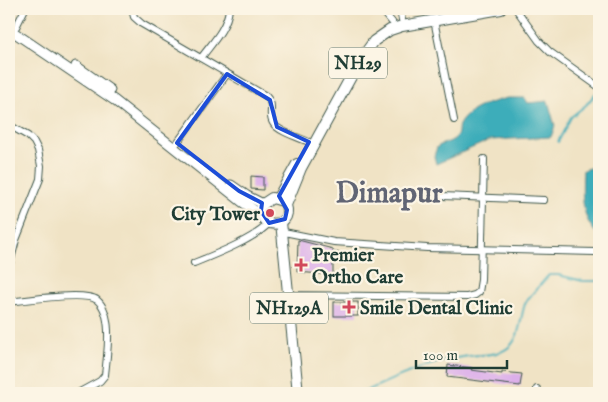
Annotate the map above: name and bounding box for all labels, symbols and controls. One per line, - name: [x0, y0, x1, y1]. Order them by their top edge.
- road number: NH29: [329, 48, 387, 78]
- district label: Dimapur: [335, 176, 443, 213]
- place label: City Tower: [171, 203, 261, 227]
- marker: City Tower: [264, 207, 276, 219]
- place label: Premier Ortho Care: [312, 244, 403, 290]
- marker: Premier Ortho Care: [294, 258, 308, 272]
- road number: NH129A: [250, 292, 328, 324]
- place label: Smile Dental Clinic: [360, 297, 513, 321]
- marker: Smile Dental Clinic: [342, 300, 356, 314]
- scale bar: [416, 337, 507, 369]
- text: 100 m: [423, 346, 459, 365]

